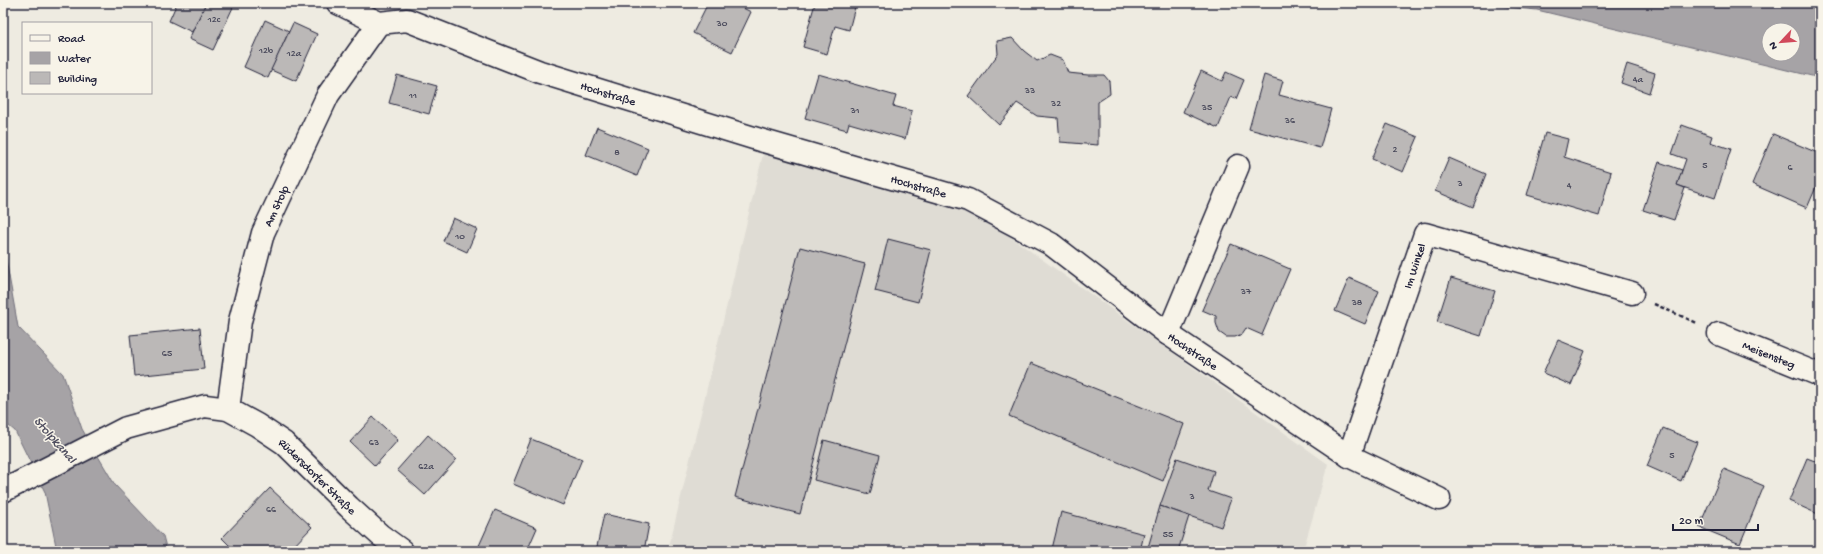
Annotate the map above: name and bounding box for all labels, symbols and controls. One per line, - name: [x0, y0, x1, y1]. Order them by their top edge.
- house number: 12c: [207, 14, 221, 26]
- house number: 30: [716, 18, 728, 30]
- legend: [22, 22, 152, 94]
- north arrow: [1761, 22, 1801, 62]
- text: Road: [58, 33, 85, 47]
- text: N: [1767, 40, 1781, 51]
- house number: 12b: [258, 45, 274, 57]
- house number: 12a: [286, 48, 302, 60]
- text: Water: [58, 53, 92, 67]
- text: Building: [57, 73, 97, 87]
- house number: 4a: [1633, 74, 1644, 86]
- street label: Hochstraße: [578, 80, 638, 110]
- house number: 33: [1024, 85, 1035, 97]
- house number: 11: [408, 90, 417, 102]
- house number: 32: [1050, 98, 1061, 110]
- house number: 35: [1201, 102, 1212, 114]
- house number: 31: [849, 105, 860, 117]
- house number: 36: [1284, 115, 1296, 127]
- house number: 2: [1393, 144, 1398, 156]
- house number: 8: [614, 147, 620, 159]
- house number: 5: [1702, 160, 1708, 172]
- house number: 6: [1787, 162, 1793, 174]
- street label: Hochstraße: [889, 173, 948, 203]
- house number: 3: [1456, 178, 1463, 190]
- house number: 4: [1567, 180, 1572, 192]
- street label: Am Stolp: [262, 184, 293, 229]
- house number: 10: [454, 231, 465, 243]
- street label: Im Winkel: [1402, 242, 1430, 291]
- house number: 37: [1240, 286, 1252, 298]
- house number: 38: [1351, 297, 1363, 309]
- street label: Hochstraße: [1164, 331, 1220, 375]
- street label: Meisensteg: [1740, 339, 1797, 373]
- house number: 65: [162, 348, 172, 360]
- water label: Stolpkanal: [30, 414, 79, 468]
- street label: Rüdersdorfer Straße: [275, 436, 358, 519]
- house number: 63: [369, 437, 379, 449]
- house number: 5: [1669, 450, 1675, 462]
- house number: 62a: [418, 461, 434, 473]
- house number: 3: [1188, 491, 1195, 503]
- house number: 66: [266, 504, 277, 516]
- scale bar: [1673, 506, 1758, 532]
- text: 20 m: [1679, 515, 1704, 529]
- house number: 55: [1163, 529, 1173, 541]

